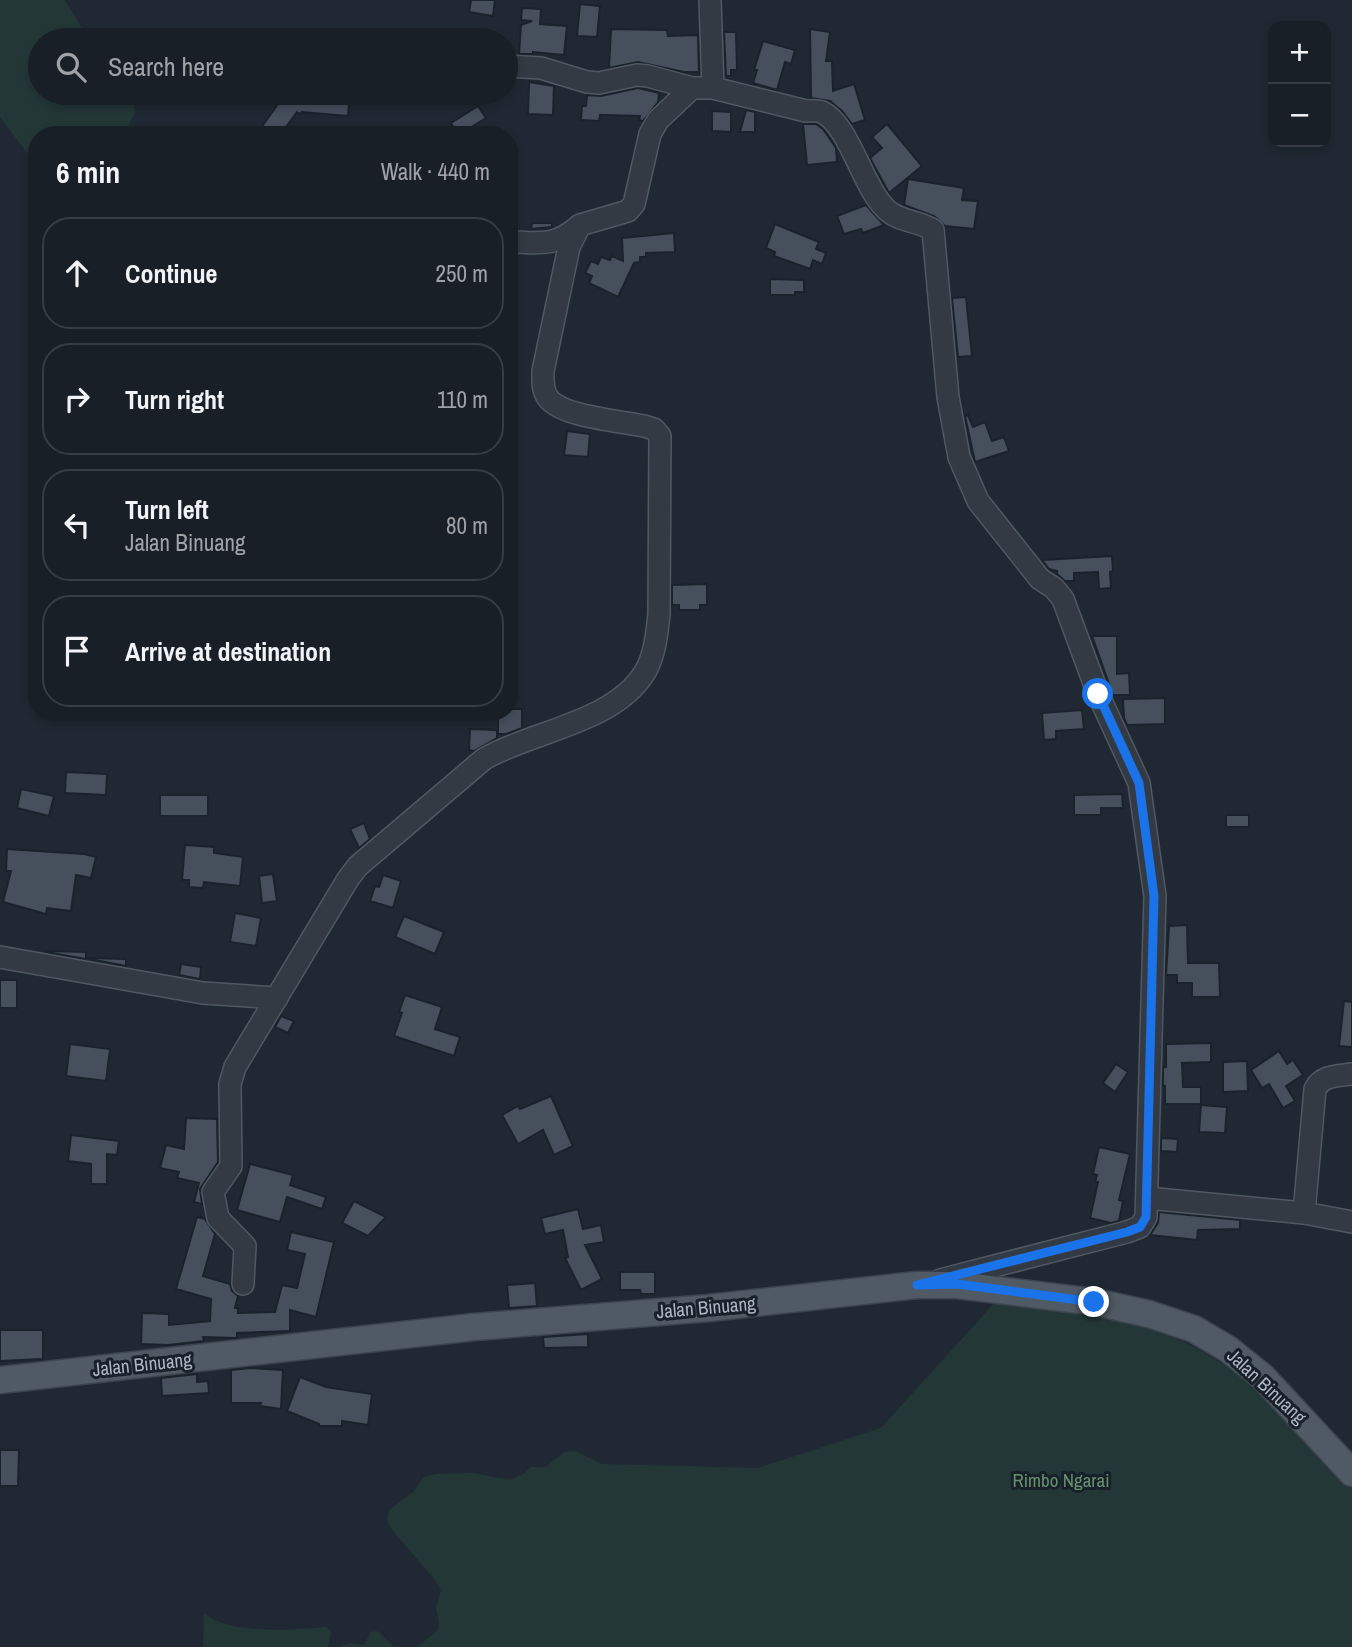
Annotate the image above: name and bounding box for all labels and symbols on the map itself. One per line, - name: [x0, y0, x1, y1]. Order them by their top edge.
- route start: [1082, 678, 1113, 709]
- route end: [1078, 1286, 1109, 1317]
- street label: Jalan Binuang: [655, 1290, 757, 1324]
- street label: Jalan Binuang: [1222, 1343, 1313, 1430]
- street label: Jalan Binuang: [91, 1346, 193, 1382]
- park label: Rimbo Ngarai: [1013, 1467, 1109, 1493]

